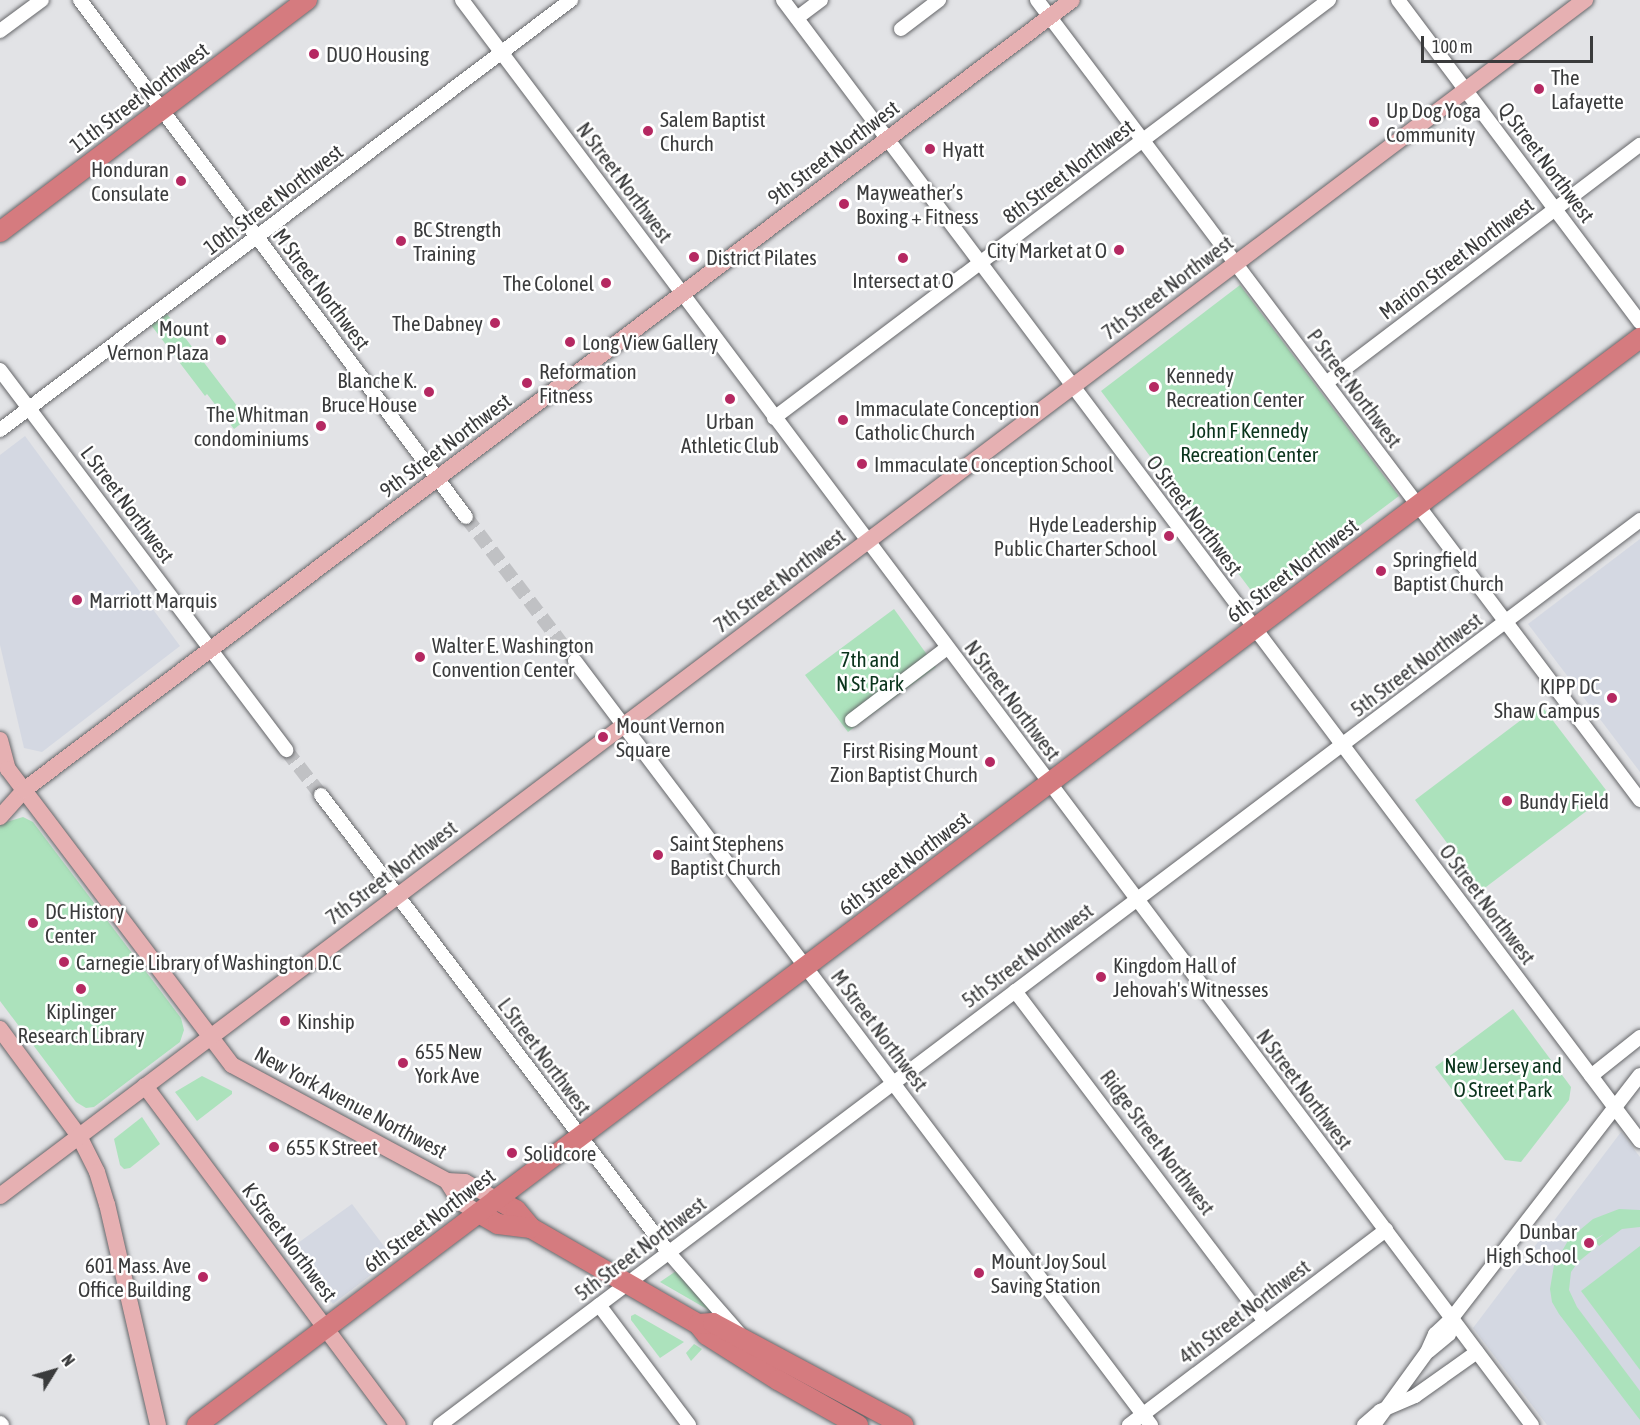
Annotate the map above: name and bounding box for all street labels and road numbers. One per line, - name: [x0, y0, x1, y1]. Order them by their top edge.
- street label: 11th Street Northwest: [64, 37, 214, 157]
- street label: 9th Street Northwest: [762, 94, 904, 210]
- street label: Q Street Northwest: [1494, 97, 1600, 227]
- street label: 8th Street Northwest: [997, 113, 1139, 229]
- street label: N Street Northwest: [572, 117, 678, 247]
- street label: 10th Street Northwest: [198, 139, 348, 259]
- street label: Marion Street Northwest: [1374, 192, 1538, 324]
- street label: M Street Northwest: [268, 223, 376, 355]
- street label: 7th Street Northwest: [1096, 229, 1238, 345]
- street label: P Street Northwest: [1302, 324, 1408, 452]
- street label: 9th Street Northwest: [374, 387, 516, 503]
- street label: L Street Northwest: [76, 441, 180, 567]
- street label: O Street Northwest: [1142, 450, 1248, 580]
- street label: 6th Street Northwest: [1221, 512, 1363, 628]
- street label: 7th Street Northwest: [708, 522, 850, 638]
- street label: 5th Street Northwest: [1345, 606, 1487, 722]
- street label: N Street Northwest: [960, 635, 1066, 765]
- street label: 6th Street Northwest: [833, 805, 975, 921]
- street label: 7th Street Northwest: [320, 814, 462, 930]
- street label: O Street Northwest: [1435, 839, 1541, 969]
- street label: 5th Street Northwest: [956, 897, 1098, 1013]
- street label: M Street Northwest: [826, 964, 934, 1096]
- street label: L Street Northwest: [493, 993, 597, 1119]
- street label: N Street Northwest: [1252, 1024, 1358, 1154]
- street label: New York Avenue Northwest: [251, 1041, 451, 1163]
- street label: Ridge Street Northwest: [1095, 1065, 1221, 1219]
- street label: 6th Street Northwest: [358, 1162, 500, 1278]
- street label: K Street Northwest: [237, 1178, 343, 1306]
- street label: 5th Street Northwest: [569, 1190, 711, 1306]
- street label: 4th Street Northwest: [1173, 1253, 1315, 1369]

